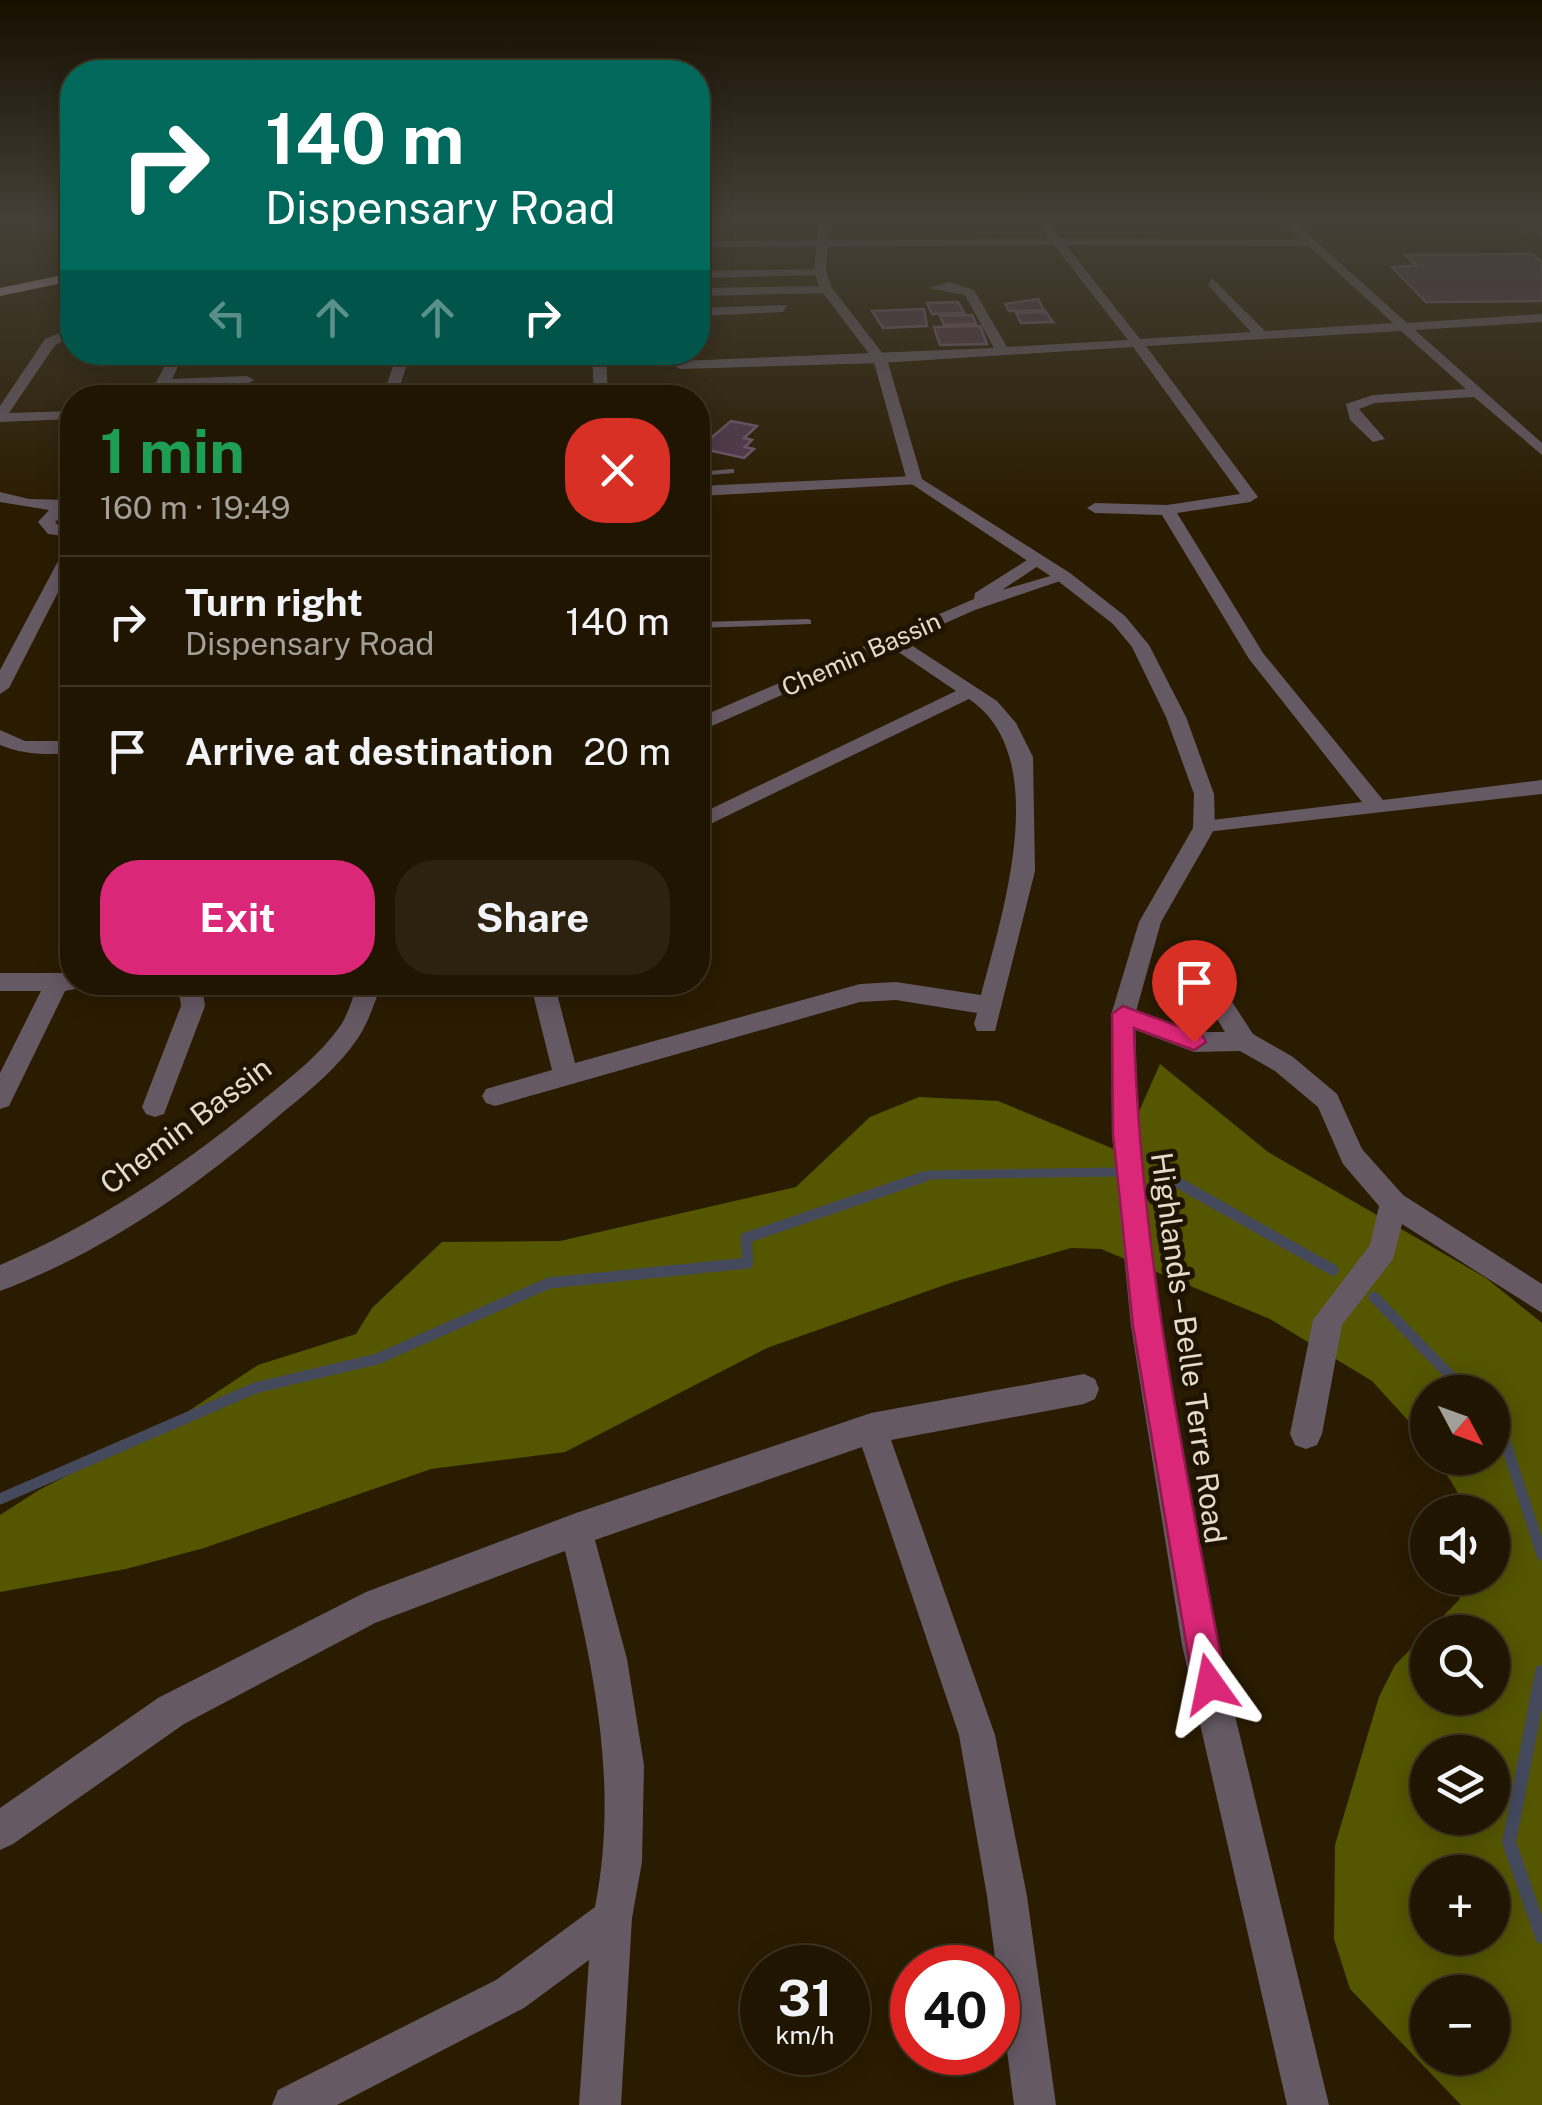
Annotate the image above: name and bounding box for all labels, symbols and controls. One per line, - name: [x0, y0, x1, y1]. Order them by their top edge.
- text: 140 m: [265, 97, 464, 180]
- icon: right: [100, 100, 230, 230]
- text: Dispensary Road: [265, 181, 616, 234]
- icon: left: [200, 290, 255, 345]
- icon: ahead: [305, 290, 360, 345]
- icon: ahead: [410, 290, 465, 345]
- icon: right: [515, 290, 570, 345]
- text: 1 min: [100, 416, 245, 487]
- button: close: [565, 418, 670, 523]
- text: 160 m · 19:49: [100, 489, 291, 526]
- text: Turn right: [185, 580, 363, 625]
- icon: right: [100, 594, 155, 649]
- text: 140 m: [565, 599, 670, 644]
- street label: Chemin Bassin: [777, 606, 945, 702]
- text: Dispensary Road: [185, 625, 434, 662]
- icon: arrive: [100, 724, 155, 779]
- text: Arrive at destination: [185, 729, 553, 774]
- text: 20 m: [583, 729, 671, 774]
- button: Exit: [100, 860, 375, 975]
- button: Share: [395, 860, 670, 975]
- pin: [1152, 940, 1237, 1043]
- icon: arrive: [1167, 955, 1222, 1010]
- street label: Chemin Bassin: [93, 1049, 278, 1201]
- street label: Highlands – Belle Terre Road: [1144, 1150, 1234, 1546]
- north arrow: [1410, 1375, 1510, 1475]
- map controls: [1410, 1375, 1510, 2075]
- button: sound: [1410, 1495, 1510, 1595]
- button: search: [1410, 1615, 1510, 1715]
- position arrow: [1158, 1632, 1262, 1736]
- button: layers: [1410, 1735, 1510, 1835]
- button: +: [1410, 1855, 1510, 1955]
- speed limit sign: 40: [890, 1945, 1020, 2075]
- text: 31: [778, 1968, 832, 2027]
- button: −: [1410, 1975, 1510, 2075]
- text: km/h: [776, 2020, 834, 2050]

